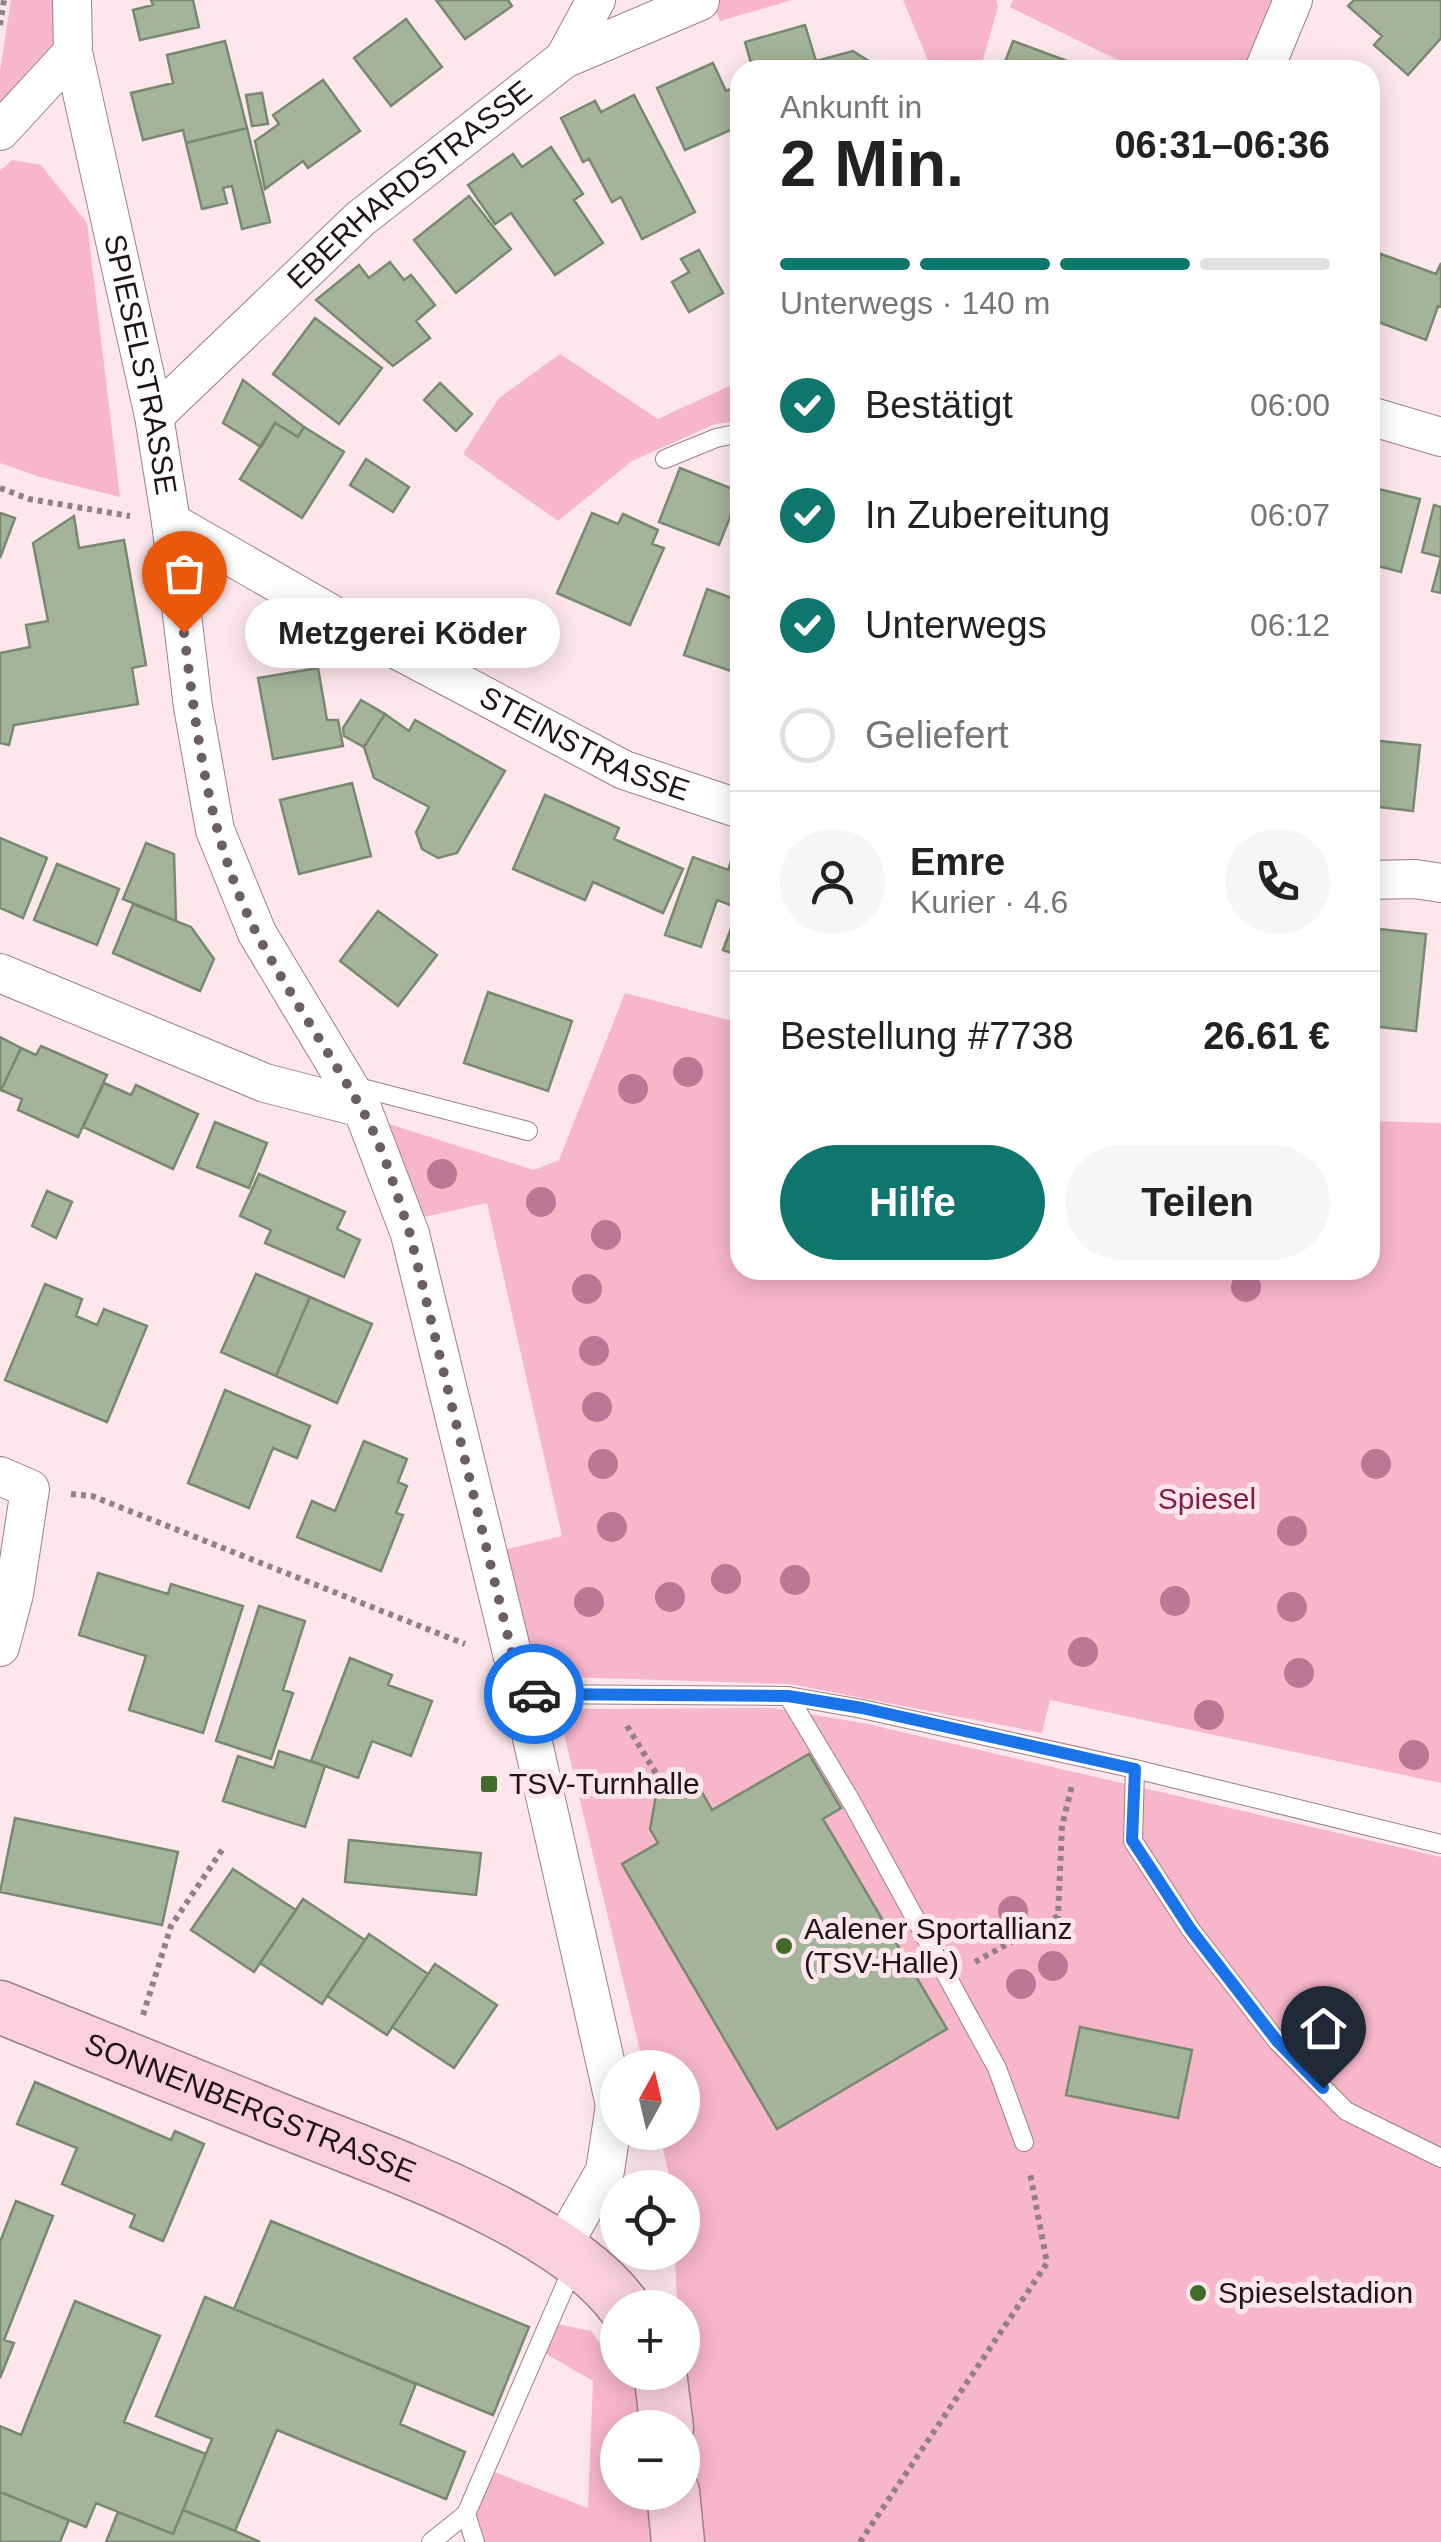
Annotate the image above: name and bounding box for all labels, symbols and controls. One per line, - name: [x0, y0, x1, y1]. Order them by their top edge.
- street label: EBERHARDSTRASSE: [281, 74, 538, 295]
- text: Ankunft in: [780, 89, 922, 125]
- text: 06:31–06:36: [1114, 124, 1330, 166]
- text: 2 Min.: [780, 127, 964, 200]
- street label: SPIESELSTRASSE: [98, 231, 183, 497]
- text: Unterwegs · 140 m: [780, 285, 1050, 321]
- icon: check: [780, 378, 835, 433]
- text: Bestätigt: [865, 384, 1013, 426]
- text: 06:00: [1250, 387, 1330, 423]
- icon: check: [780, 488, 835, 543]
- text: In Zubereitung: [865, 494, 1110, 536]
- text: 06:07: [1250, 497, 1330, 533]
- pin: [142, 531, 227, 634]
- icon: bag: [157, 546, 212, 601]
- callout: Metzgerei Köder: [244, 598, 559, 668]
- icon: check: [780, 598, 835, 653]
- text: Unterwegs: [865, 604, 1047, 646]
- text: 06:12: [1250, 607, 1330, 643]
- text: Metzgerei Köder: [278, 615, 527, 651]
- street label: STEINSTRASSE: [474, 680, 694, 807]
- text: Geliefert: [865, 714, 1009, 756]
- button: person: [780, 829, 885, 934]
- button: phone: [1225, 829, 1330, 934]
- text: Emre: [910, 841, 1005, 883]
- text: Kurier · 4.6: [910, 884, 1068, 920]
- text: Bestellung #7738: [780, 1015, 1074, 1057]
- text: 26.61 €: [1203, 1015, 1330, 1057]
- button: Hilfe: [780, 1145, 1045, 1260]
- button: Teilen: [1065, 1145, 1330, 1260]
- park label: Spiesel: [1158, 1482, 1256, 1515]
- courier: [484, 1644, 584, 1744]
- icon: car: [507, 1667, 562, 1722]
- place label: TSV-Turnhalle: [509, 1767, 700, 1800]
- marker: TSV-Turnhalle: [478, 1773, 500, 1795]
- place label: Aalener Sportallianz (TSV-Halle): [804, 1912, 1073, 1979]
- marker: Aalener Sportallianz (TSV-Halle): [773, 1935, 795, 1957]
- pin: [1281, 1986, 1366, 2089]
- icon: home: [1296, 2001, 1351, 2056]
- street label: SONNENBERGSTRASSE: [80, 2026, 421, 2188]
- north arrow: [600, 2050, 700, 2150]
- map controls: [600, 2050, 700, 2510]
- button: locate: [600, 2170, 700, 2270]
- place label: Spieselstadion: [1218, 2276, 1413, 2309]
- marker: Spieselstadion: [1187, 2282, 1209, 2304]
- button: +: [600, 2290, 700, 2390]
- button: −: [600, 2410, 700, 2510]

